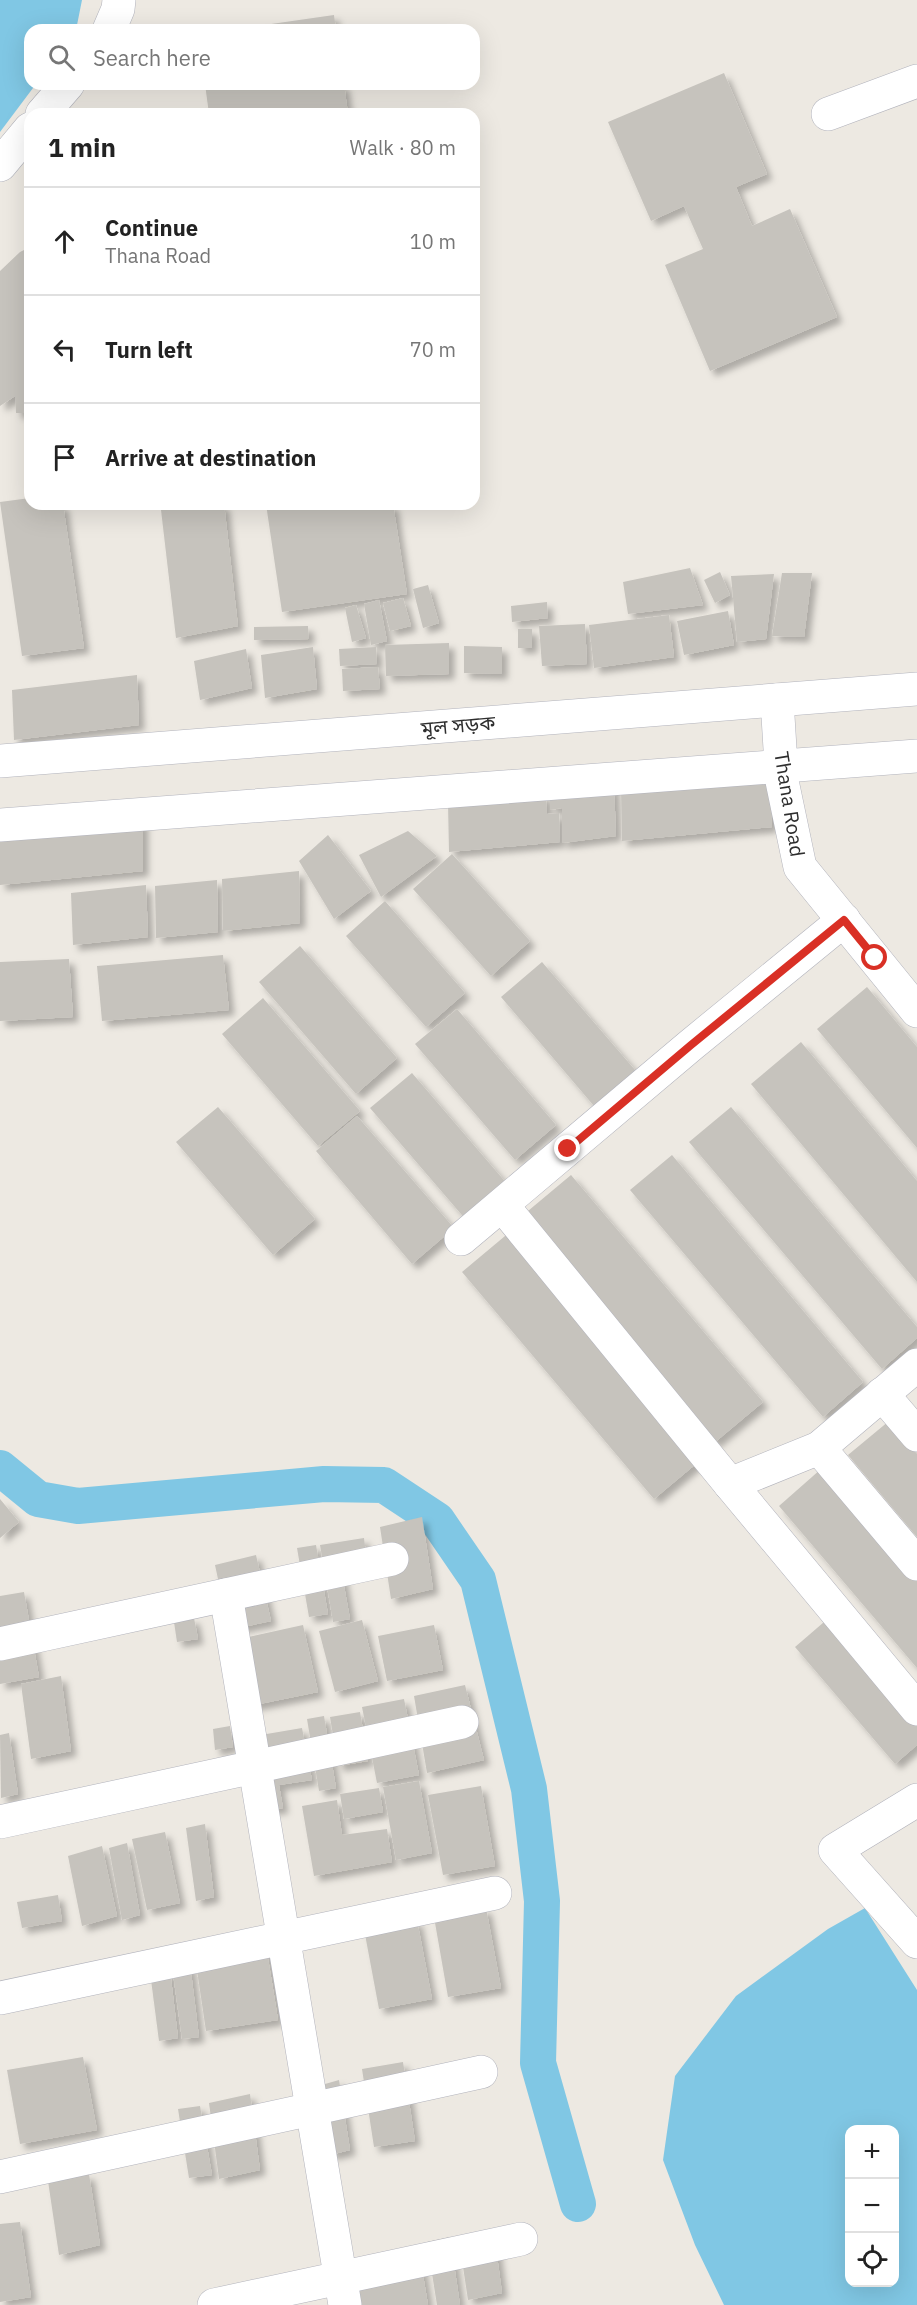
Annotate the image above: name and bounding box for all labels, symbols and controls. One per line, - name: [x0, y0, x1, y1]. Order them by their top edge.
- search box: [24, 24, 480, 90]
- icon: search: [45, 41, 78, 74]
- text: Search here: [93, 43, 211, 72]
- text: 1 min: [48, 130, 116, 164]
- text: Walk · 80 m: [350, 134, 456, 161]
- text: Continue: [105, 213, 198, 242]
- icon: ahead: [48, 225, 81, 258]
- text: 10 m: [410, 228, 456, 255]
- text: Thana Road: [105, 242, 211, 269]
- icon: left: [48, 333, 81, 366]
- text: Turn left: [105, 335, 193, 364]
- text: 70 m: [410, 336, 456, 363]
- icon: arrive: [48, 441, 81, 474]
- text: Arrive at destination: [105, 443, 316, 472]
- street label: মূল সড়ক: [419, 708, 497, 742]
- street label: Thana Road: [768, 749, 812, 859]
- route start: [861, 944, 887, 970]
- route end: [554, 1135, 580, 1161]
- map controls: [845, 2125, 899, 2287]
- button: +: [845, 2125, 899, 2179]
- button: −: [845, 2179, 899, 2233]
- button: locate: [845, 2233, 899, 2287]

